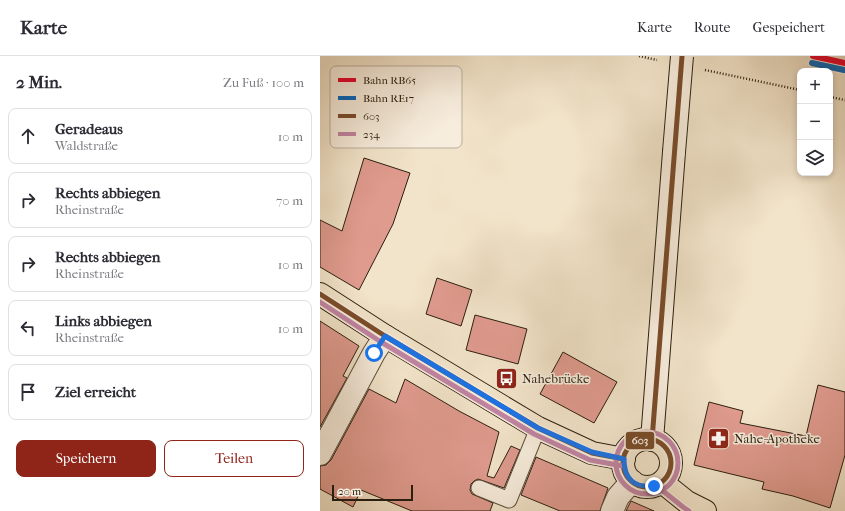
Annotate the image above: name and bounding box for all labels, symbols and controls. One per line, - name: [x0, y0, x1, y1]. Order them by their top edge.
- text: Karte: [20, 17, 67, 39]
- text: Karte: [637, 19, 672, 36]
- text: Route: [694, 19, 731, 36]
- text: Gespeichert: [753, 19, 825, 36]
- legend: [330, 66, 462, 148]
- map controls: [797, 68, 833, 176]
- button: +: [797, 68, 833, 104]
- text: 2 Min.: [16, 72, 62, 92]
- text: Bahn RB65: [363, 74, 416, 87]
- text: Zu Fuß · 100 m: [223, 75, 304, 90]
- text: Bahn RE17: [363, 92, 414, 105]
- button: −: [797, 104, 833, 140]
- text: 603: [363, 110, 380, 123]
- text: Geradeaus: [55, 120, 123, 138]
- icon: ahead: [17, 125, 39, 147]
- text: 234: [363, 128, 380, 141]
- text: 10 m: [278, 129, 303, 144]
- text: Waldstraße: [55, 138, 118, 153]
- button: layers: [797, 140, 833, 176]
- text: Rechts abbiegen: [55, 184, 160, 202]
- icon: right: [17, 189, 39, 211]
- text: 70 m: [276, 193, 303, 208]
- text: Rheinstraße: [55, 202, 124, 217]
- text: Rechts abbiegen: [55, 248, 160, 266]
- icon: right: [17, 253, 39, 275]
- text: 10 m: [278, 257, 303, 272]
- text: Rheinstraße: [55, 266, 124, 281]
- text: Links abbiegen: [55, 312, 152, 330]
- icon: left: [17, 317, 39, 339]
- text: 10 m: [278, 321, 303, 336]
- text: Rheinstraße: [55, 330, 124, 345]
- route start: [365, 344, 383, 362]
- bus stop icon: Nahebrücke: [493, 365, 519, 391]
- place label: Nahebrücke: [522, 371, 590, 386]
- icon: arrive: [17, 381, 39, 403]
- text: Ziel erreicht: [55, 383, 136, 401]
- pharmacy icon: Nahe-Apotheke: [706, 425, 732, 451]
- line badge: 603: [625, 431, 655, 450]
- place label: Nahe-Apotheke: [734, 431, 820, 446]
- text: 603: [632, 434, 649, 447]
- button: Speichern: [16, 440, 156, 477]
- button: Teilen: [164, 440, 304, 477]
- route end: [645, 477, 663, 495]
- scale bar: [332, 483, 413, 502]
- text: 20 m: [338, 485, 361, 498]

